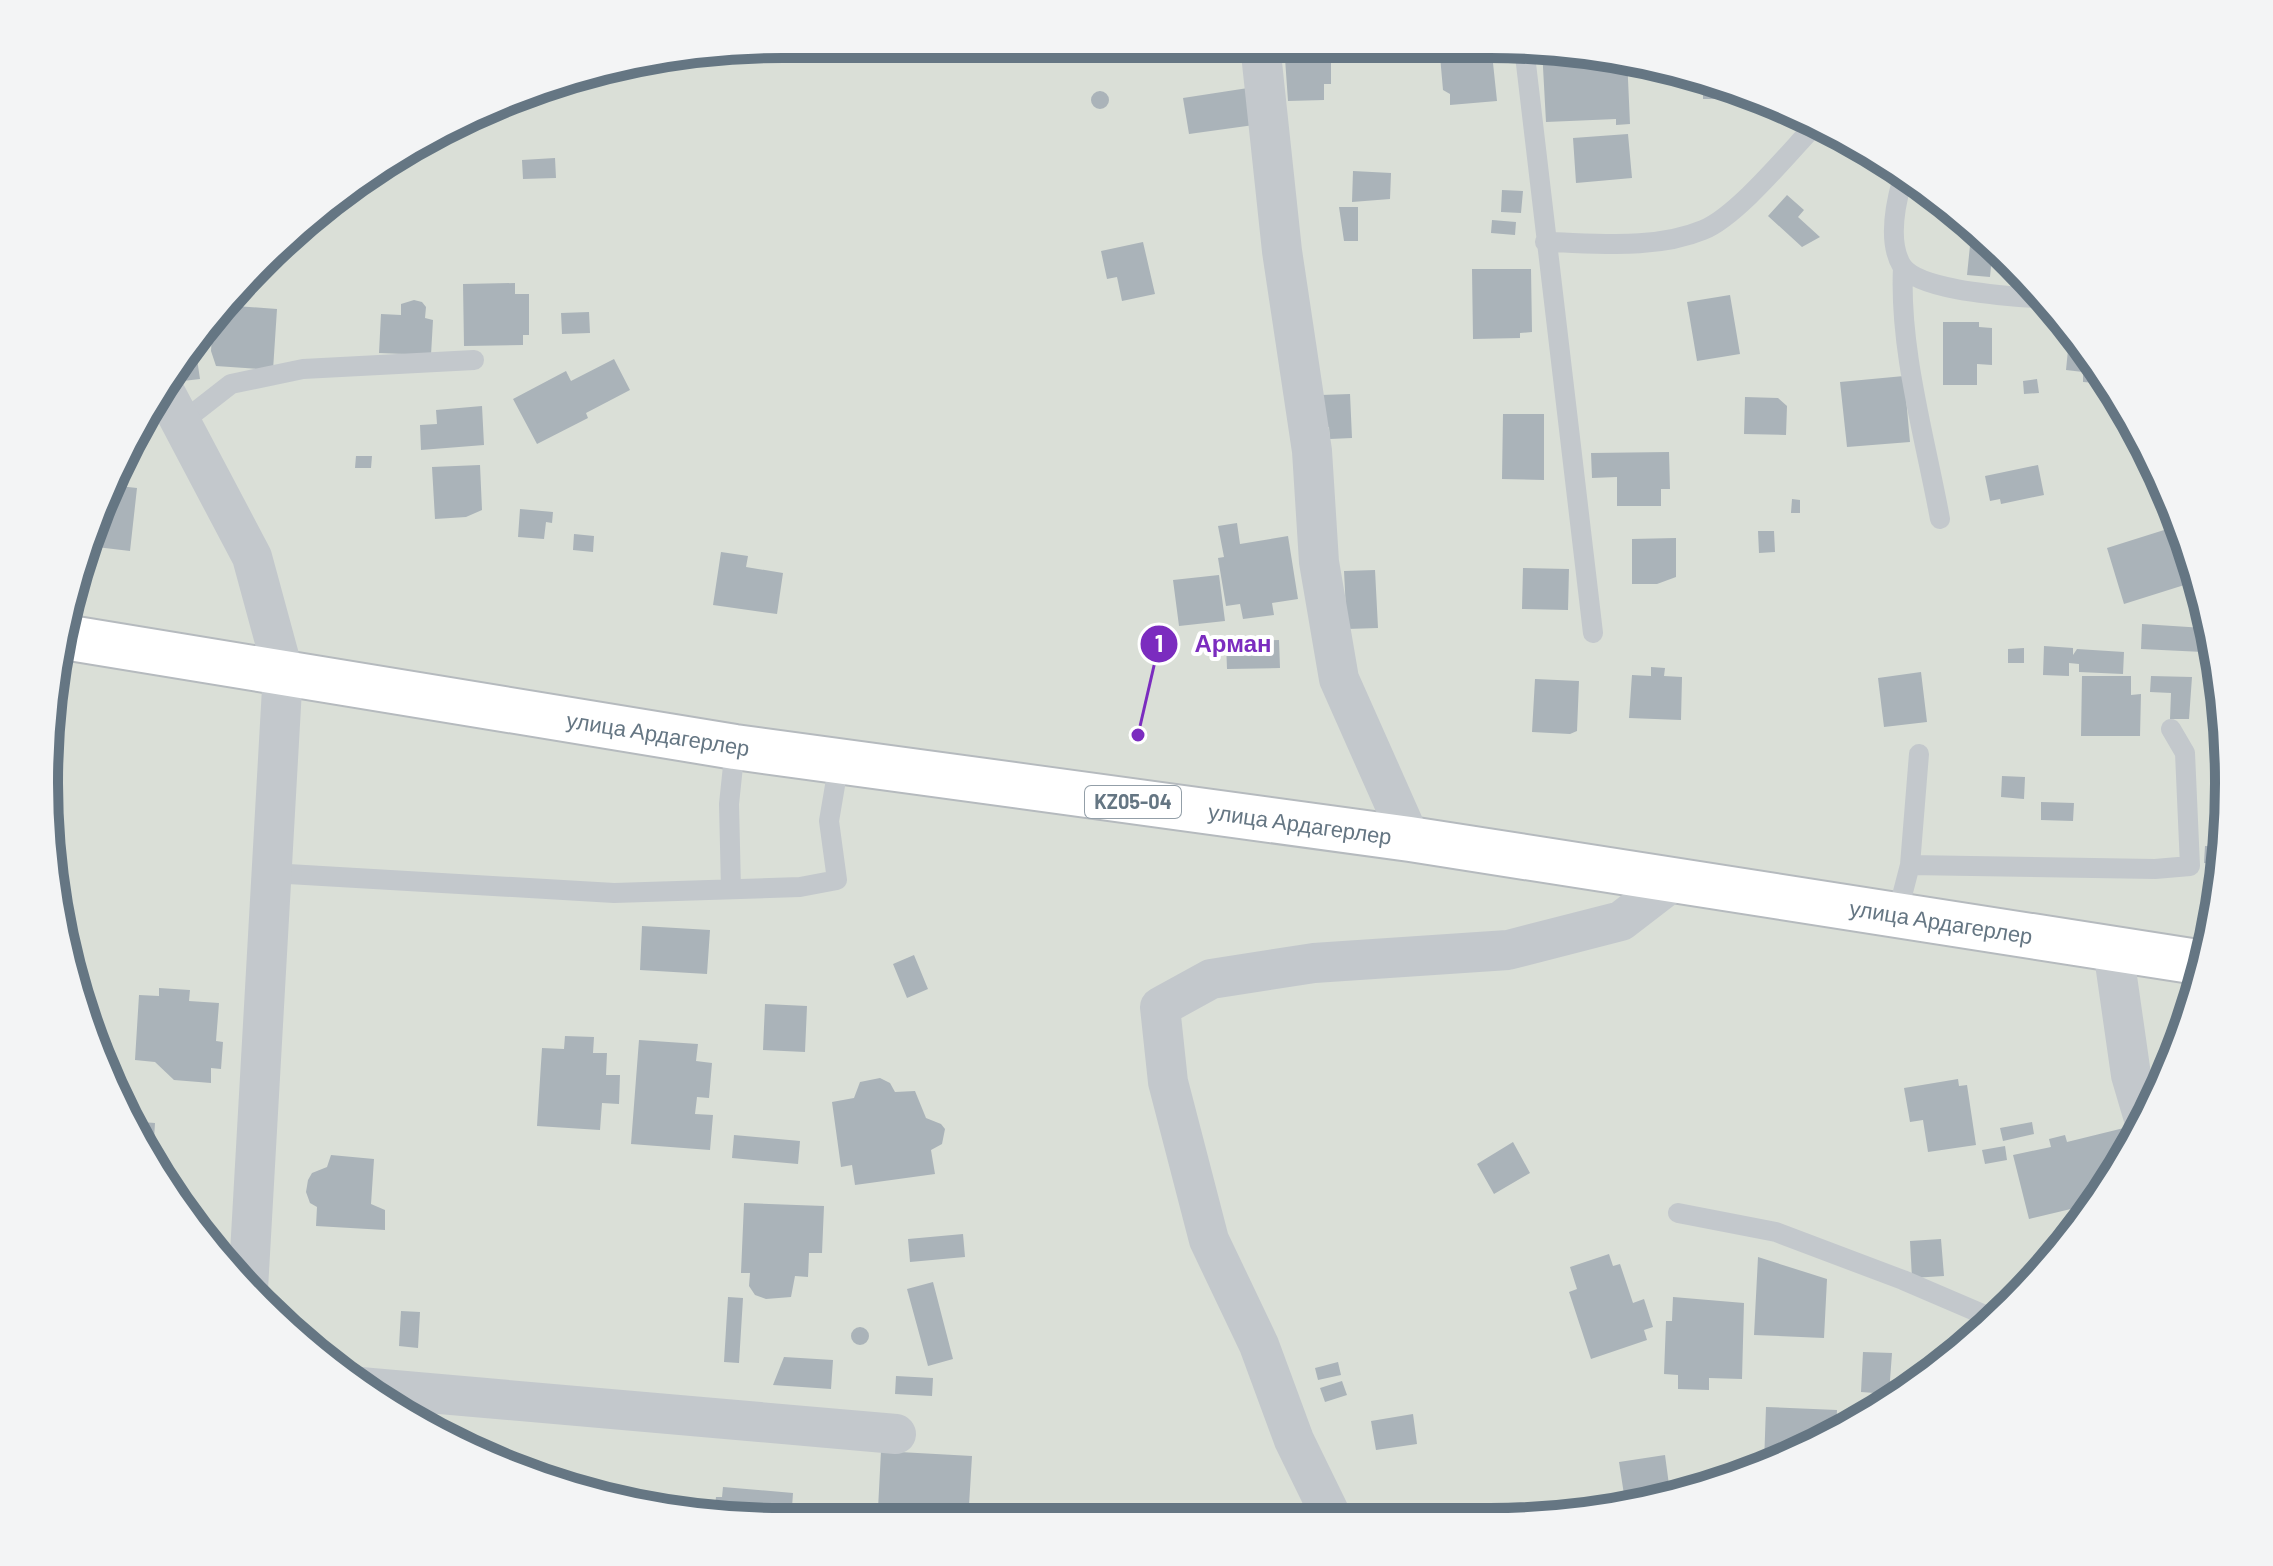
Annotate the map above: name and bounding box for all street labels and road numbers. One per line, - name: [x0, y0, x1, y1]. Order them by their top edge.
- street label: улица Ардагерлер: [565, 706, 752, 761]
- road number: KZ05-04: [1085, 786, 1181, 818]
- street label: улица Ардагерлер: [1207, 797, 1394, 850]
- street label: улица Ардагерлер: [1848, 894, 2035, 949]

